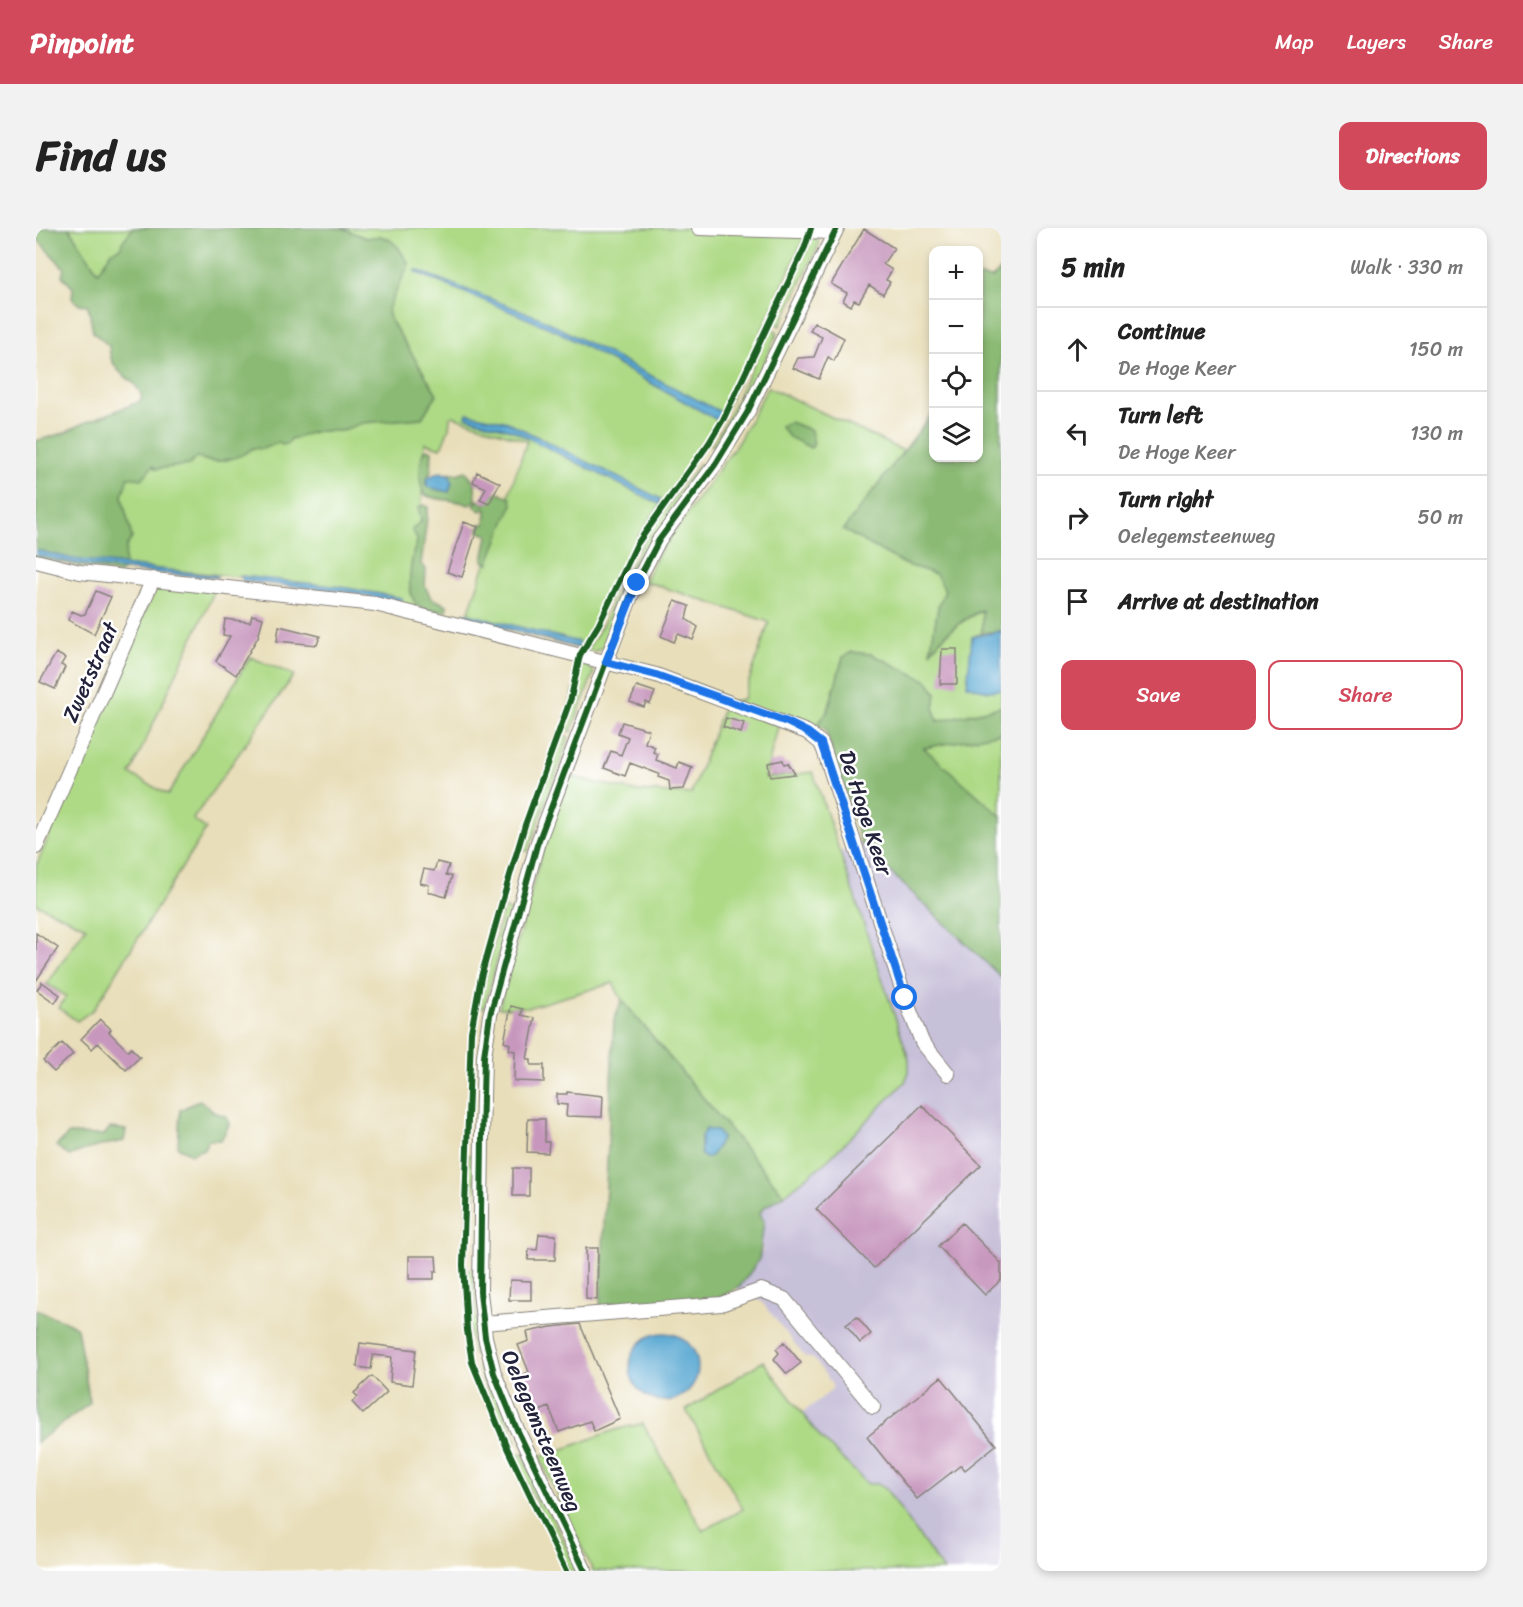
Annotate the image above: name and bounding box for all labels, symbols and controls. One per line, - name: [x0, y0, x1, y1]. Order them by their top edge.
- text: Pinpoint: [30, 18, 134, 67]
- text: Map: [1275, 23, 1314, 61]
- text: Layers: [1347, 23, 1406, 61]
- text: Share: [1439, 23, 1493, 61]
- text: Find us: [36, 119, 166, 193]
- button: Directions: [1339, 122, 1487, 190]
- text: 5 min: [1061, 244, 1125, 290]
- map controls: [929, 246, 983, 462]
- button: +: [929, 246, 983, 300]
- text: Walk · 330 m: [1350, 250, 1463, 285]
- button: −: [929, 300, 983, 354]
- text: Continue: [1118, 312, 1206, 351]
- text: 150 m: [1409, 332, 1463, 367]
- icon: ahead: [1061, 333, 1094, 366]
- text: De Hoge Keer: [1118, 351, 1236, 386]
- button: locate: [929, 354, 983, 408]
- text: Turn left: [1118, 396, 1203, 435]
- button: layers: [929, 408, 983, 462]
- text: 130 m: [1410, 416, 1463, 451]
- icon: left: [1061, 417, 1094, 450]
- text: De Hoge Keer: [1118, 435, 1236, 470]
- text: Turn right: [1118, 480, 1213, 519]
- text: 50 m: [1418, 500, 1463, 535]
- icon: right: [1061, 501, 1094, 534]
- text: Oelegemsteenweg: [1118, 519, 1275, 554]
- route end: [623, 569, 649, 595]
- text: Arrive at destination: [1118, 582, 1319, 621]
- icon: arrive: [1061, 585, 1094, 618]
- street label: Zwetstraat: [50, 614, 130, 729]
- button: Save: [1061, 660, 1256, 730]
- button: Share: [1268, 660, 1463, 730]
- street label: De Hoge Keer: [827, 746, 905, 882]
- route start: [891, 984, 917, 1010]
- street label: Oelegemsteenweg: [490, 1344, 594, 1518]

